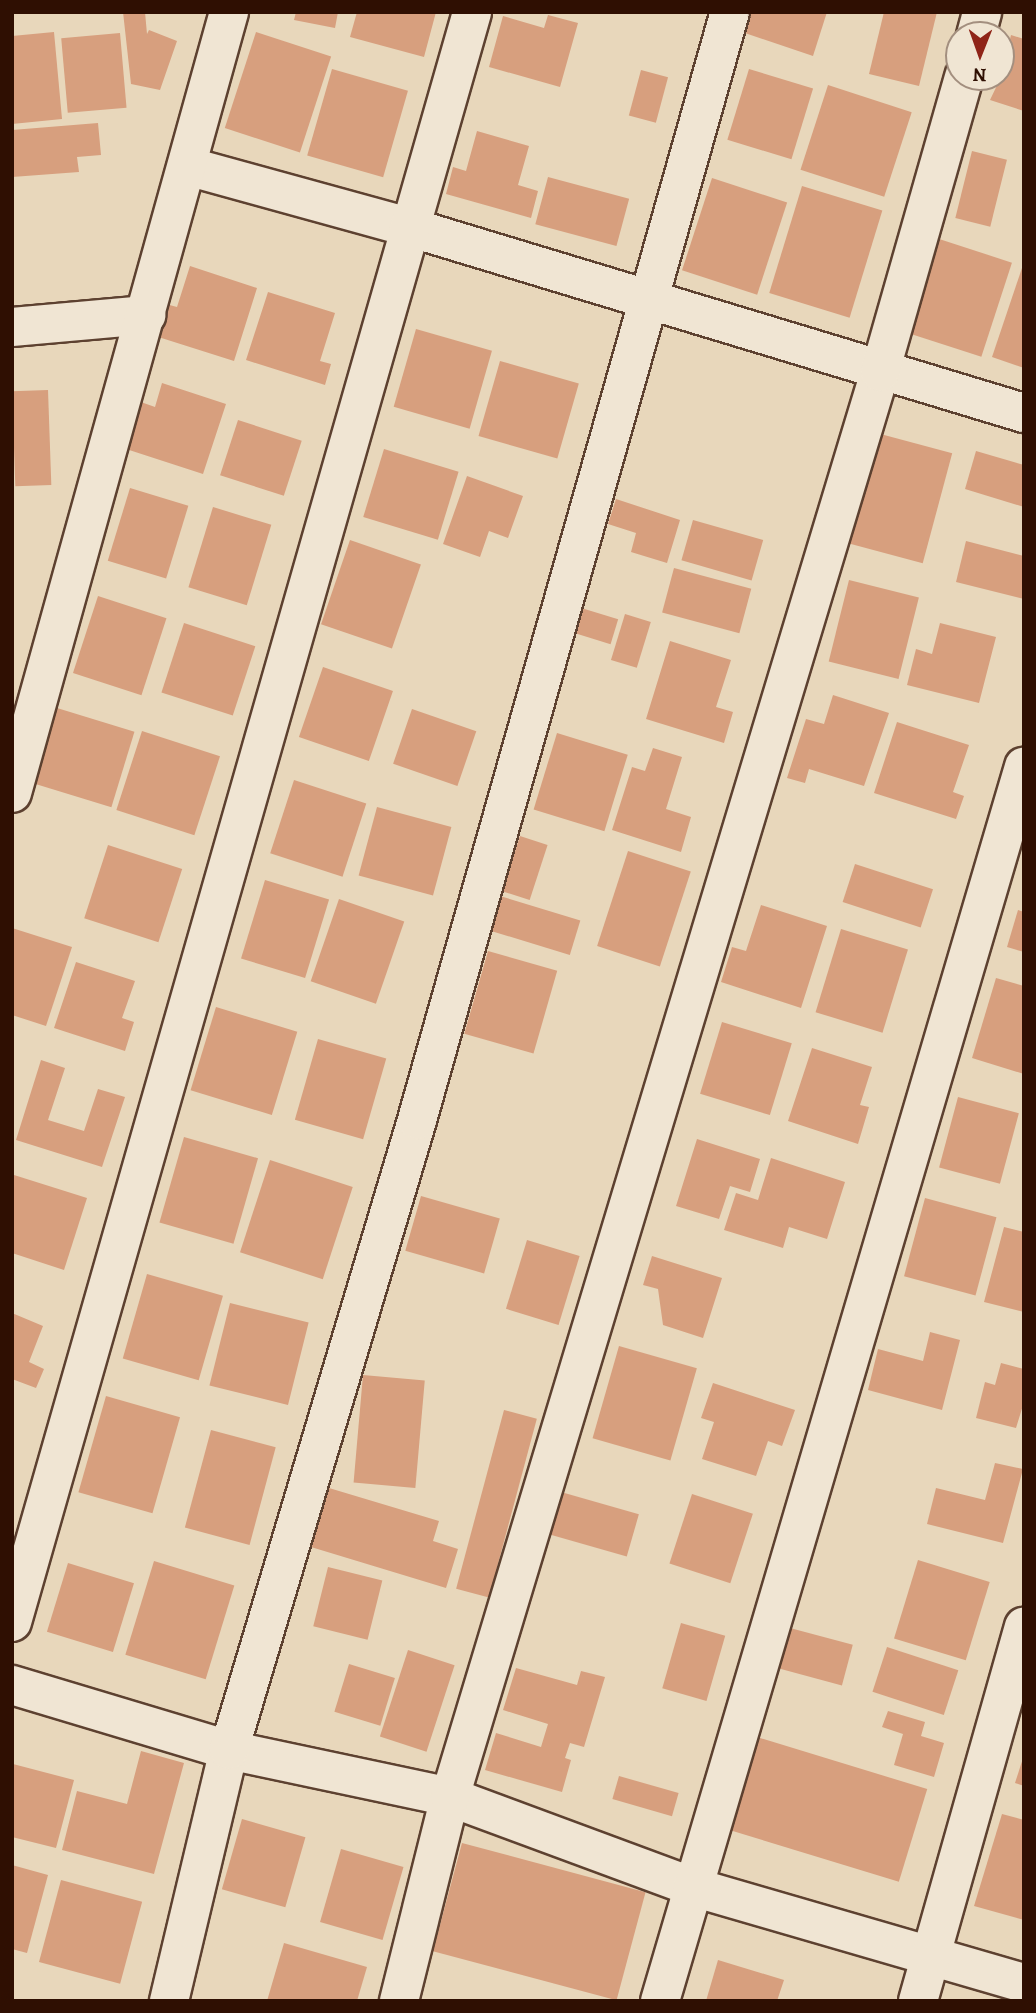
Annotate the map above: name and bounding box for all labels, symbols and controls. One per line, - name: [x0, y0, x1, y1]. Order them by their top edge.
- north arrow: [945, 21, 1015, 91]
- text: N: [973, 62, 987, 88]

